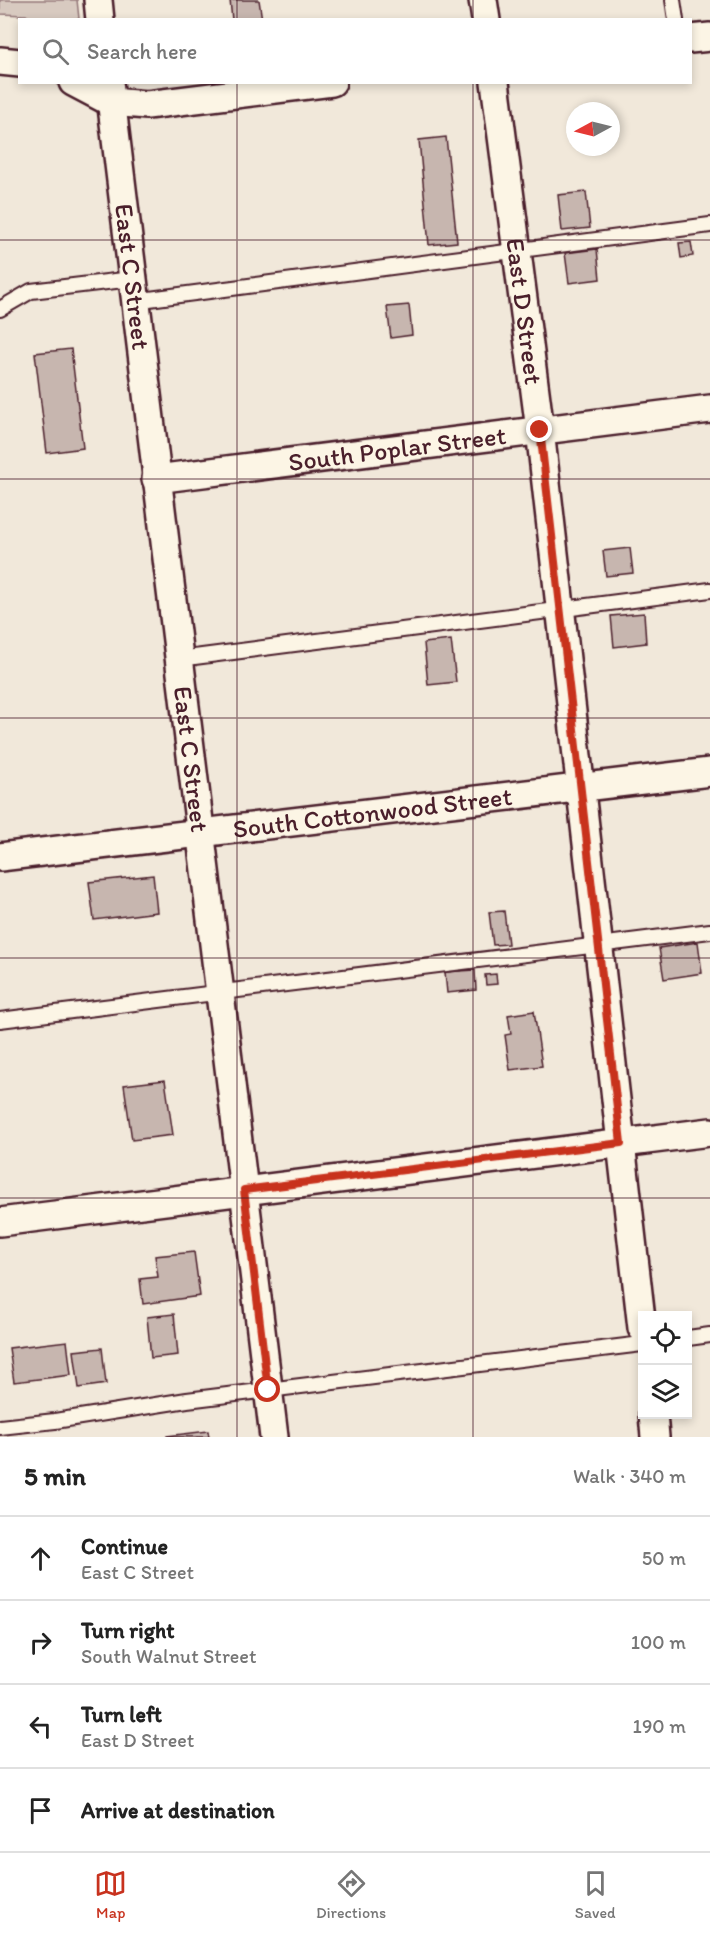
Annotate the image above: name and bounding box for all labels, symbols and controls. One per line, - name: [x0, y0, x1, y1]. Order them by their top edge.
- search box: [18, 18, 692, 84]
- icon: search: [39, 35, 72, 68]
- text: Search here: [87, 38, 197, 65]
- north arrow: [566, 102, 620, 156]
- street label: East C Street: [108, 202, 157, 352]
- street label: East D Street: [499, 236, 550, 386]
- route end: [526, 416, 552, 442]
- street label: South Poplar Street: [287, 419, 508, 478]
- street label: East C Street: [167, 684, 216, 834]
- street label: South Cottonwood Street: [231, 780, 514, 845]
- map controls: [638, 1311, 692, 1419]
- button: locate: [638, 1311, 692, 1365]
- button: layers: [638, 1365, 692, 1419]
- route start: [254, 1376, 280, 1402]
- text: 5 min: [24, 1460, 86, 1492]
- text: Walk · 340 m: [573, 1464, 686, 1488]
- text: Continue: [81, 1533, 168, 1560]
- icon: ahead: [24, 1542, 57, 1575]
- text: 50 m: [642, 1546, 686, 1570]
- text: East C Street: [81, 1560, 194, 1584]
- text: Turn right: [81, 1617, 175, 1644]
- icon: right: [24, 1626, 57, 1659]
- text: 100 m: [631, 1630, 686, 1654]
- text: South Walnut Street: [81, 1644, 256, 1668]
- text: Turn left: [81, 1701, 162, 1728]
- icon: left: [24, 1710, 57, 1743]
- text: 190 m: [633, 1714, 686, 1738]
- text: East D Street: [81, 1728, 194, 1752]
- icon: arrive: [24, 1794, 57, 1827]
- text: Arrive at destination: [81, 1797, 275, 1824]
- tab: Map: [94, 1867, 127, 1922]
- tab: Directions: [316, 1867, 386, 1922]
- tab: Saved: [575, 1867, 616, 1922]

